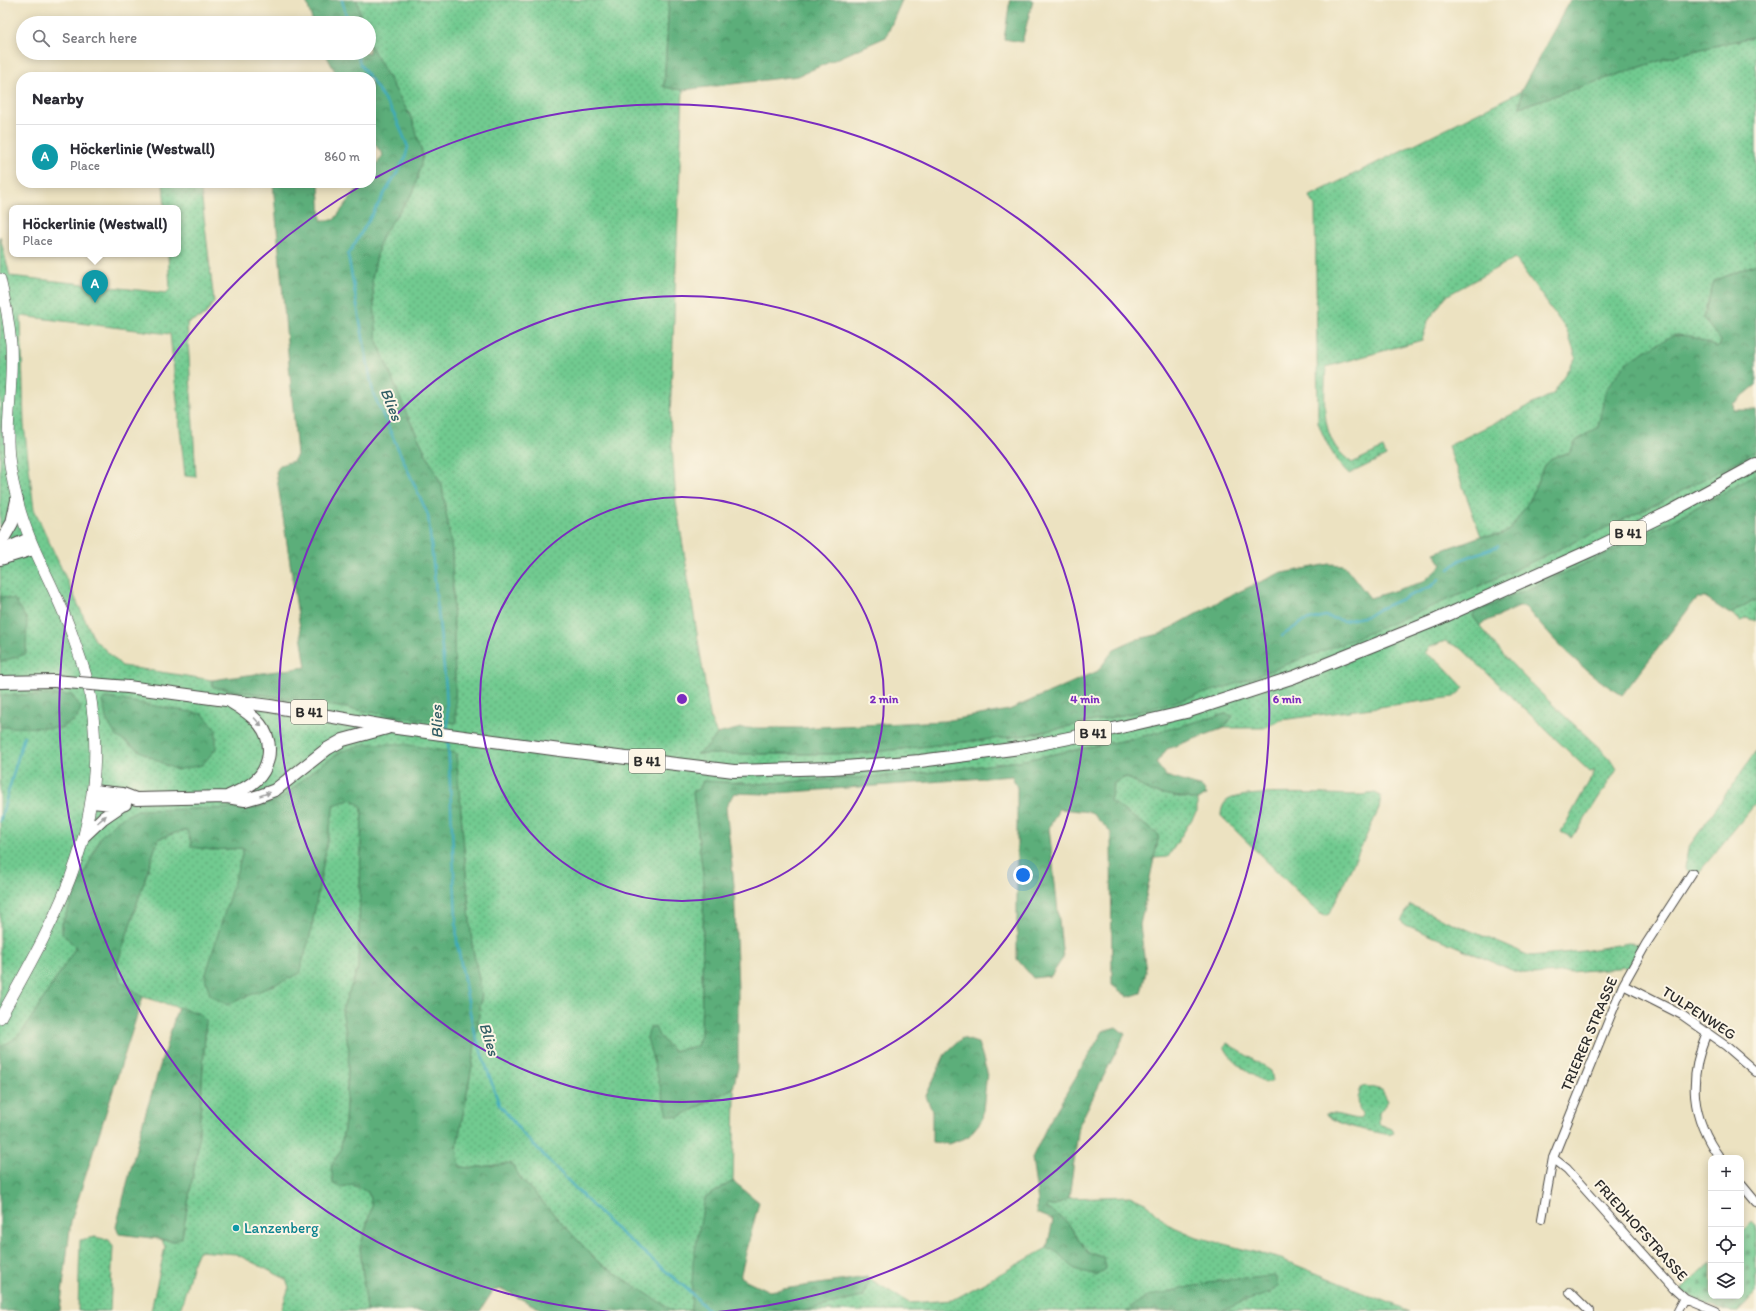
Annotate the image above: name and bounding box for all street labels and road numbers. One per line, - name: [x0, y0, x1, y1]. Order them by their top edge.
- road number: B 41: [1610, 521, 1646, 545]
- road number: B 41: [291, 700, 327, 724]
- road number: B 41: [1075, 721, 1111, 745]
- road number: B 41: [629, 749, 665, 773]
- street label: TRIERER STRASSE: [1557, 974, 1621, 1094]
- street label: TULPENWEG: [1659, 982, 1739, 1044]
- street label: FRIEDHOFSTRASSE: [1591, 1175, 1691, 1285]

